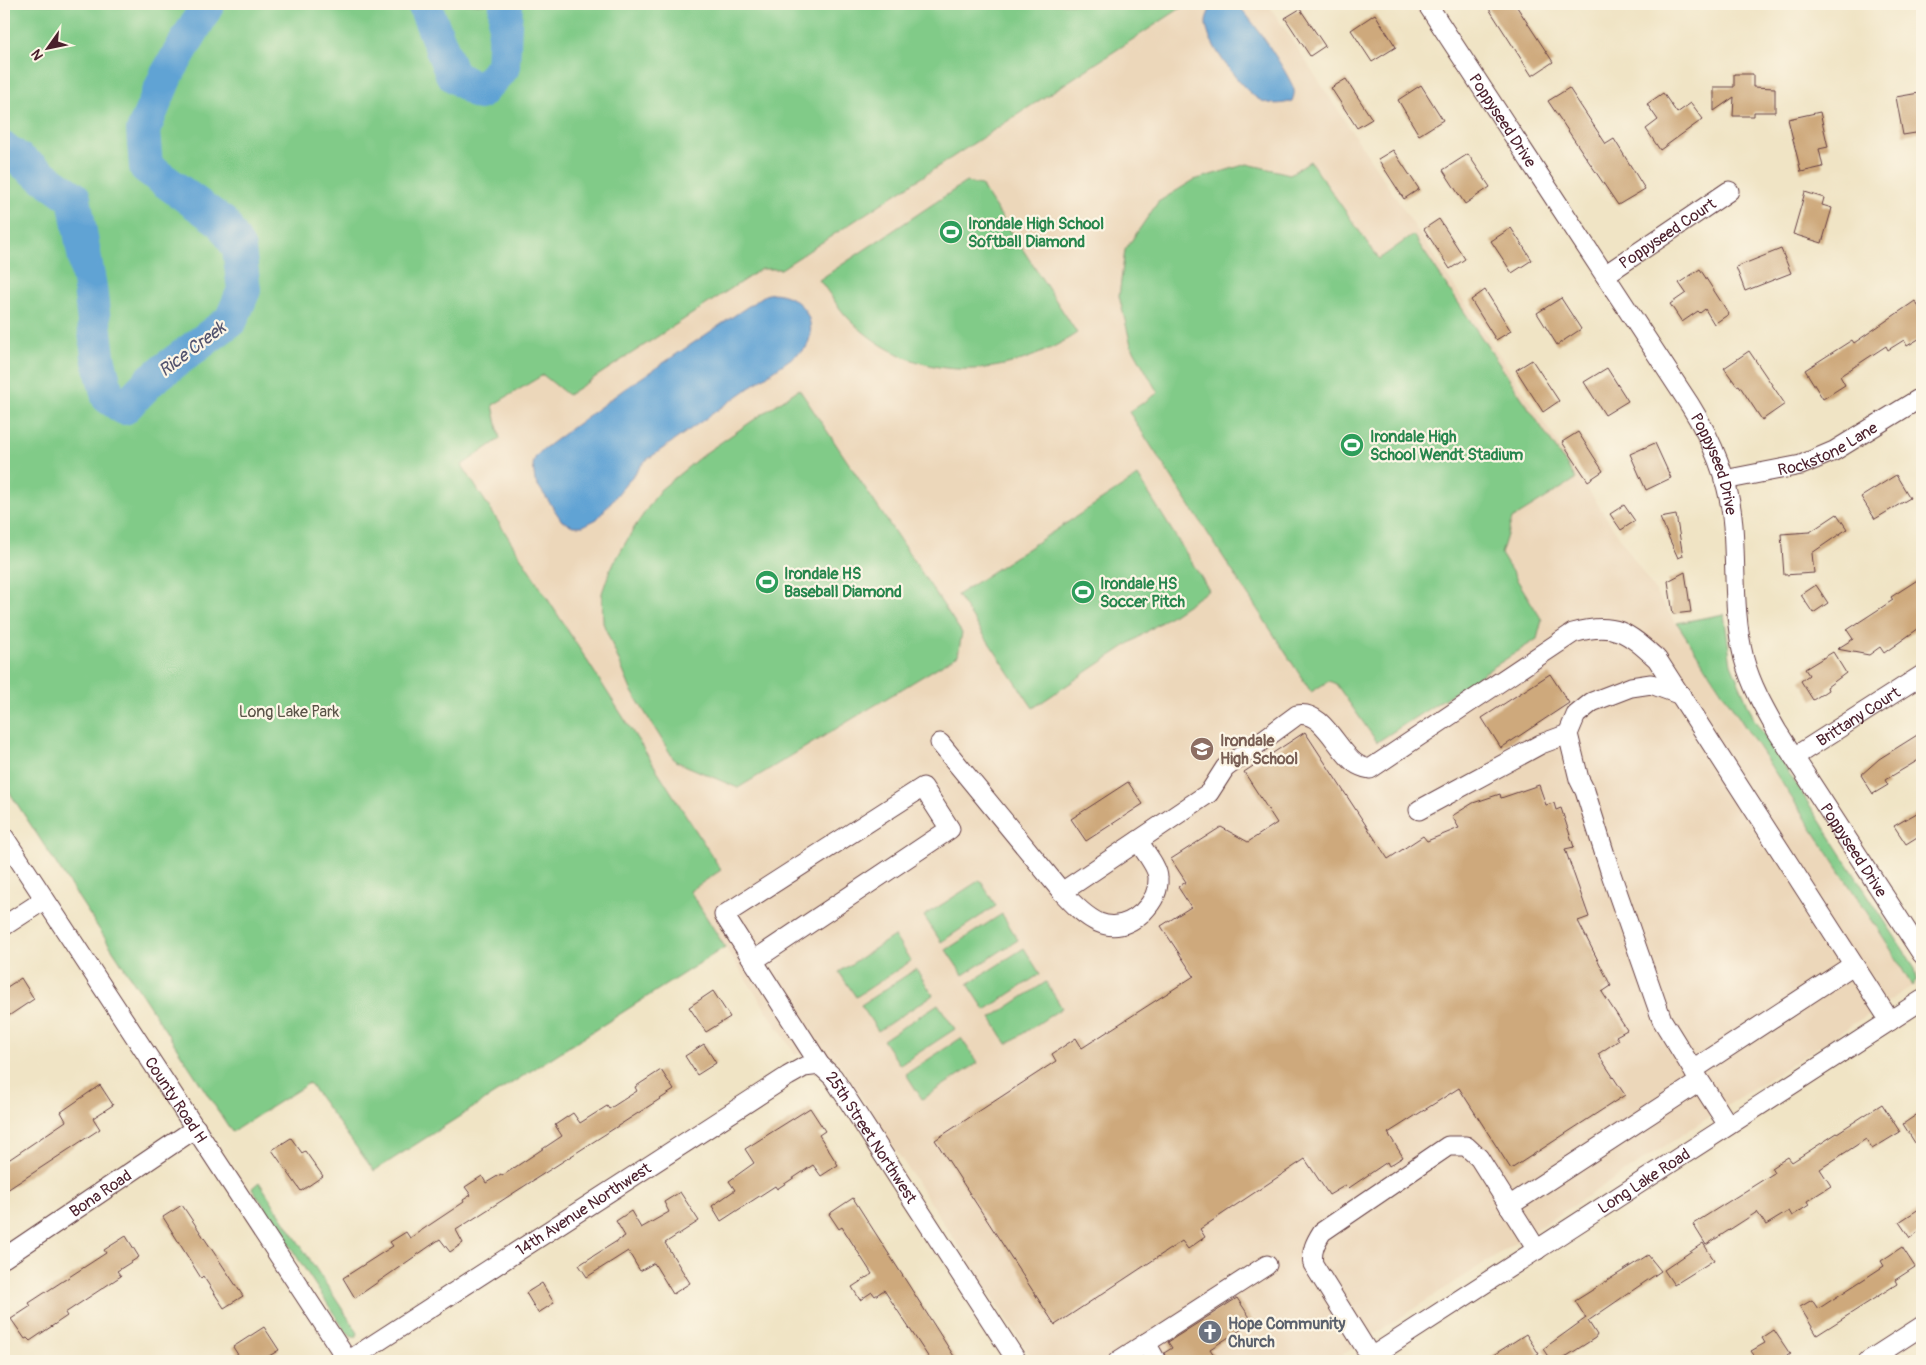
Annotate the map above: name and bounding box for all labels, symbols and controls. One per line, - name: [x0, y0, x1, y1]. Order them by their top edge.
- north arrow: [22, 22, 72, 72]
- text: N: [28, 46, 47, 63]
- street label: Poppyseed Drive: [1464, 70, 1540, 172]
- street label: Poppyseed Court: [1615, 194, 1720, 274]
- place label: Irondale High School Softball Diamond: [968, 214, 1104, 252]
- sports icon: Irondale High School Softball Diamond: [938, 219, 964, 245]
- water label: Rice Creek: [154, 316, 232, 382]
- street label: Poppyseed Drive: [1686, 409, 1741, 516]
- street label: Rockstone Lane: [1776, 418, 1881, 480]
- place label: Irondale High School Wendt Stadium: [1370, 427, 1523, 465]
- sports icon: Irondale High School Wendt Stadium: [1339, 432, 1365, 458]
- place label: Irondale HS Baseball Diamond: [784, 564, 902, 602]
- sports icon: Irondale HS Baseball Diamond: [754, 569, 780, 595]
- place label: Irondale HS Soccer Pitch: [1100, 574, 1186, 612]
- sports icon: Irondale HS Soccer Pitch: [1070, 579, 1096, 605]
- street label: Brittany Court: [1813, 682, 1905, 751]
- park label: Long Lake Park: [239, 702, 340, 722]
- place label: Irondale High School: [1220, 731, 1298, 769]
- school or university icon: Irondale High School: [1189, 736, 1215, 762]
- street label: Poppyseed Drive: [1816, 800, 1891, 901]
- street label: County Road H: [140, 1053, 211, 1147]
- street label: 25th Street Northwest: [822, 1067, 921, 1208]
- street label: Long Lake Road: [1594, 1144, 1694, 1218]
- street label: 14th Avenue Northwest: [512, 1158, 655, 1261]
- street label: Bona Road: [66, 1166, 135, 1222]
- place label: Hope Community Church: [1228, 1314, 1346, 1352]
- church icon: Hope Community Church: [1197, 1319, 1223, 1345]

